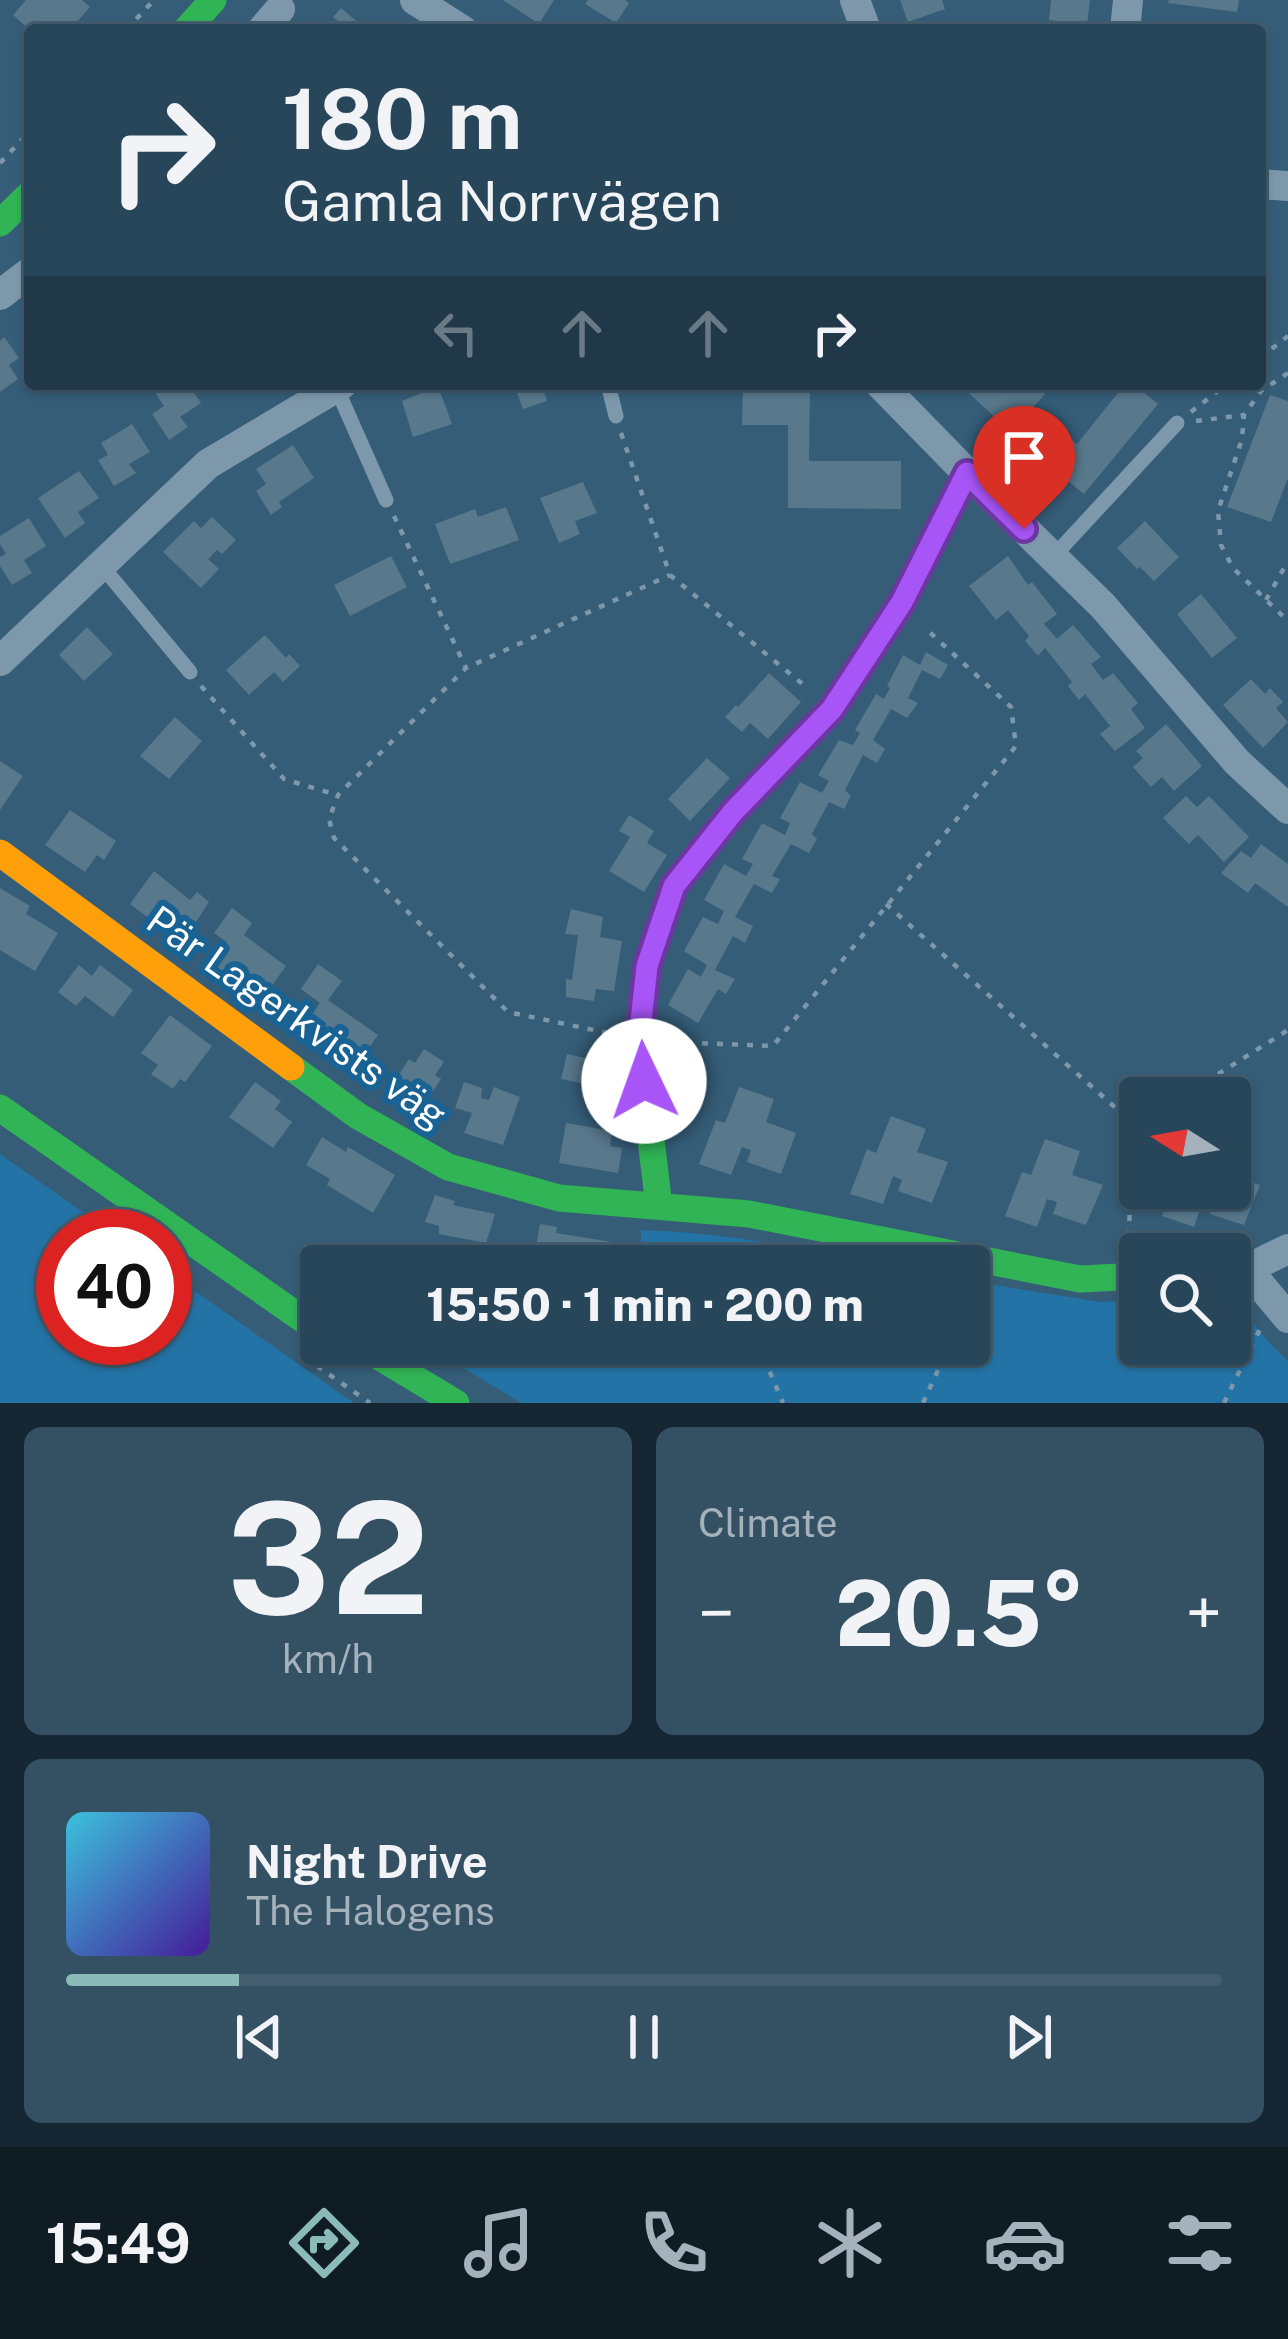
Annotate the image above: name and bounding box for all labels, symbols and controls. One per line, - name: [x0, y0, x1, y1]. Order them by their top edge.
- text: 180 m: [282, 69, 522, 168]
- icon: right: [84, 72, 240, 228]
- text: Gamla Norrvägen: [282, 170, 722, 233]
- icon: left: [423, 300, 489, 366]
- icon: ahead: [549, 300, 615, 366]
- icon: ahead: [675, 300, 741, 366]
- icon: right: [801, 300, 867, 366]
- pin: [973, 406, 1075, 529]
- icon: arrive: [991, 424, 1057, 490]
- street label: Pär Lagerkvists väg: [138, 896, 456, 1138]
- position arrow: [581, 1018, 707, 1144]
- north arrow: [1119, 1077, 1251, 1209]
- map controls: [1119, 1077, 1251, 1365]
- speed limit sign: 40: [36, 1209, 192, 1365]
- button: search: [1119, 1233, 1251, 1365]
- text: 15:50 · 1 min · 200 m: [426, 1278, 864, 1331]
- text: 32: [227, 1466, 429, 1649]
- text: Climate: [698, 1500, 838, 1546]
- text: 20.5°: [835, 1560, 1085, 1666]
- text: −: [698, 1574, 735, 1652]
- text: +: [1185, 1574, 1222, 1652]
- text: km/h: [282, 1636, 374, 1682]
- text: Night Drive: [246, 1835, 488, 1888]
- text: The Halogens: [246, 1888, 495, 1934]
- icon: previous: [226, 2004, 292, 2070]
- icon: pause: [611, 2004, 677, 2070]
- icon: next: [996, 2004, 1062, 2070]
- icon: directions: [282, 2201, 366, 2285]
- icon: music: [457, 2201, 541, 2285]
- icon: phone: [632, 2201, 716, 2285]
- icon: climate: [808, 2201, 892, 2285]
- icon: car: [983, 2201, 1067, 2285]
- icon: filters: [1158, 2201, 1242, 2285]
- text: 15:49: [46, 2212, 191, 2275]

